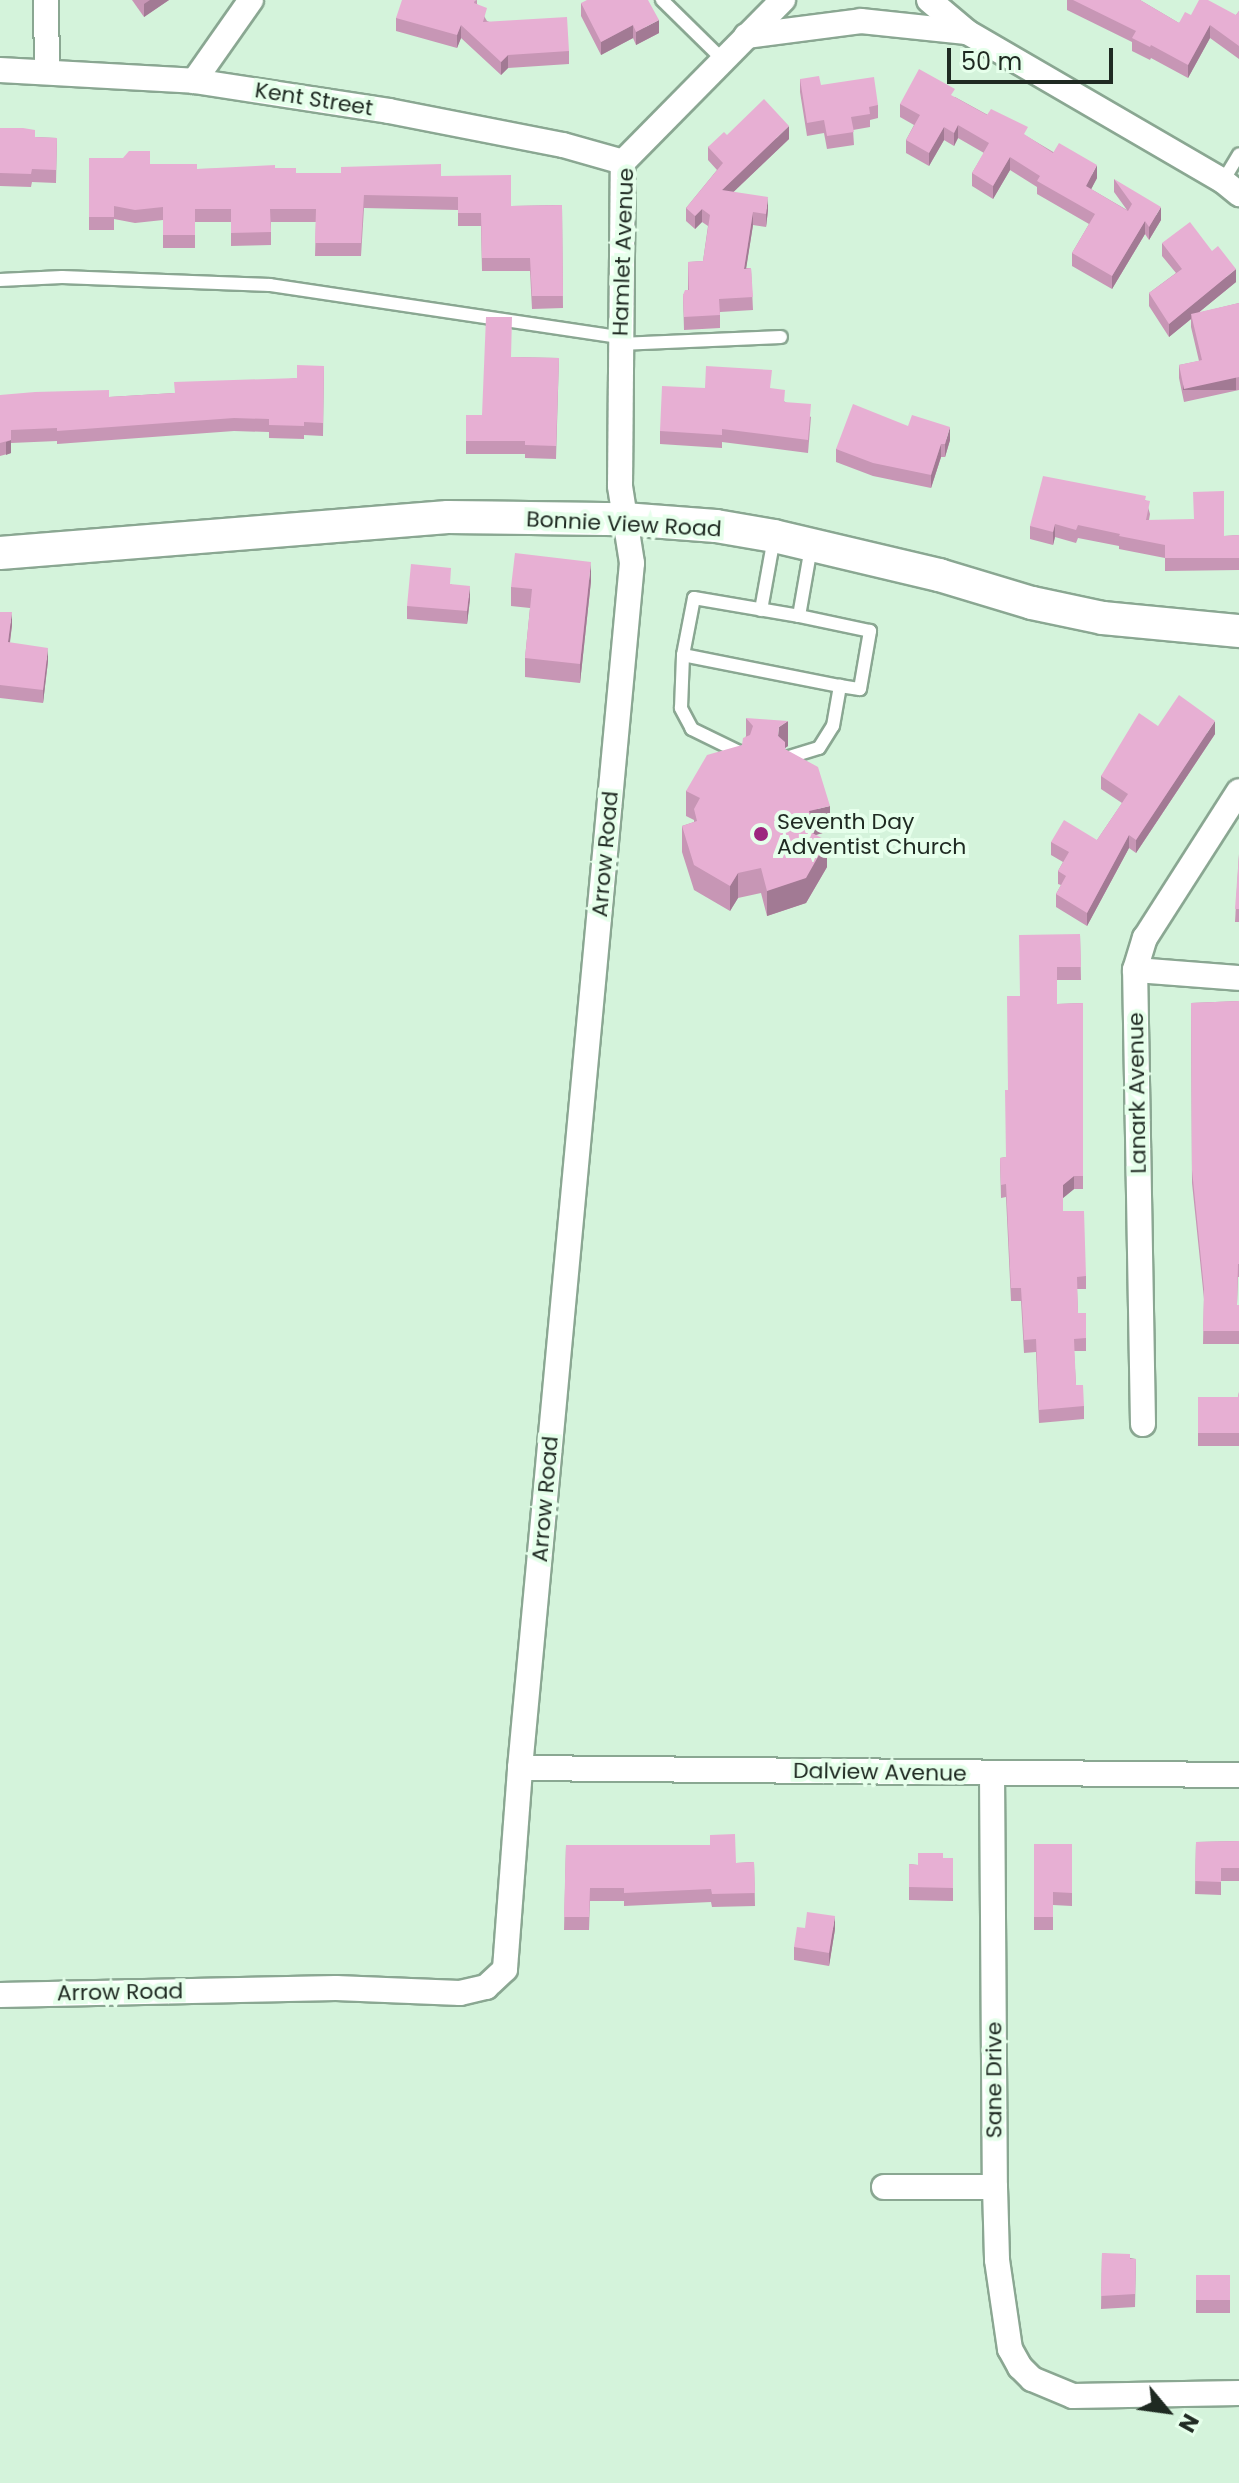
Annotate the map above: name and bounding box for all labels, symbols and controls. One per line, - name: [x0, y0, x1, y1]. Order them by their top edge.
- scale bar: [951, 32, 1117, 82]
- text: 50 m: [961, 45, 1022, 78]
- street label: Kent Street: [253, 77, 375, 121]
- street label: Hamlet Avenue: [607, 167, 639, 337]
- street label: Bonnie View Road: [526, 506, 722, 542]
- street label: Arrow Road: [586, 790, 624, 918]
- place label: Seventh Day Adventist Church: [777, 808, 966, 860]
- marker: Seventh Day Adventist Church: [752, 825, 770, 843]
- street label: Lanark Avenue: [1122, 1012, 1152, 1174]
- street label: Arrow Road: [526, 1435, 564, 1563]
- street label: Dalview Avenue: [793, 1757, 967, 1787]
- street label: Arrow Road: [57, 1978, 183, 2006]
- street label: Sane Drive: [981, 2022, 1007, 2138]
- north arrow: [1127, 2371, 1207, 2451]
- text: N: [1171, 2408, 1206, 2438]

